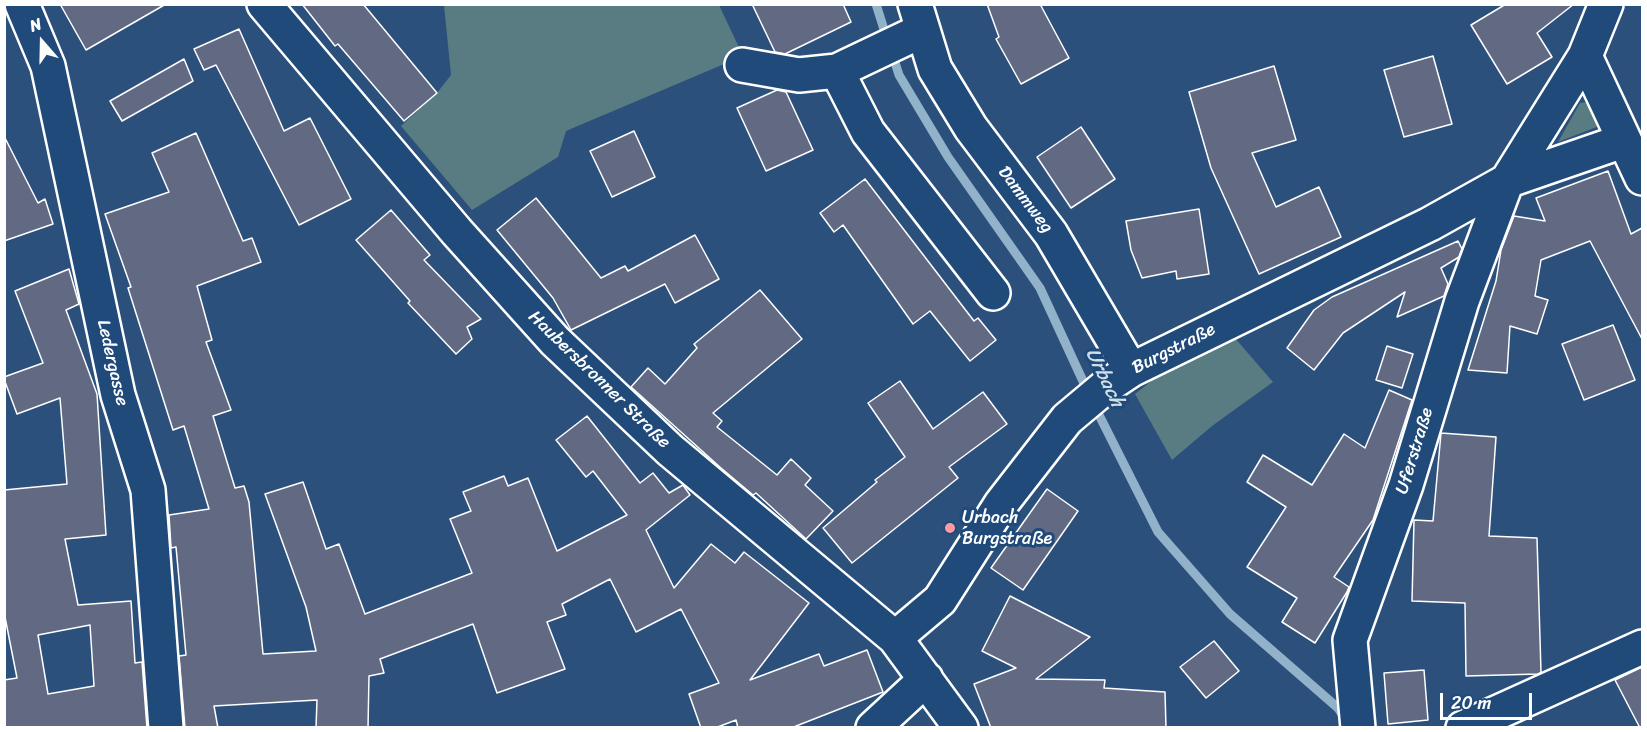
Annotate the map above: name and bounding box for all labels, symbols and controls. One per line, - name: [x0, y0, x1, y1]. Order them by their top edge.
- text: N: [26, 9, 46, 40]
- north arrow: [12, 12, 72, 72]
- street label: Dammweg: [993, 162, 1057, 238]
- street label: Haubersbronner Straße: [523, 307, 675, 453]
- street label: Ledergasse: [92, 318, 132, 408]
- street label: Burgstraße: [1129, 319, 1219, 379]
- water label: Urbach: [1079, 345, 1129, 411]
- street label: Uferstraße: [1392, 405, 1438, 497]
- place label: Urbach Burgstraße: [962, 507, 1052, 550]
- marker: Urbach Burgstraße: [943, 521, 957, 535]
- scale bar: [1443, 681, 1534, 719]
- text: 20 m: [1451, 687, 1491, 719]

